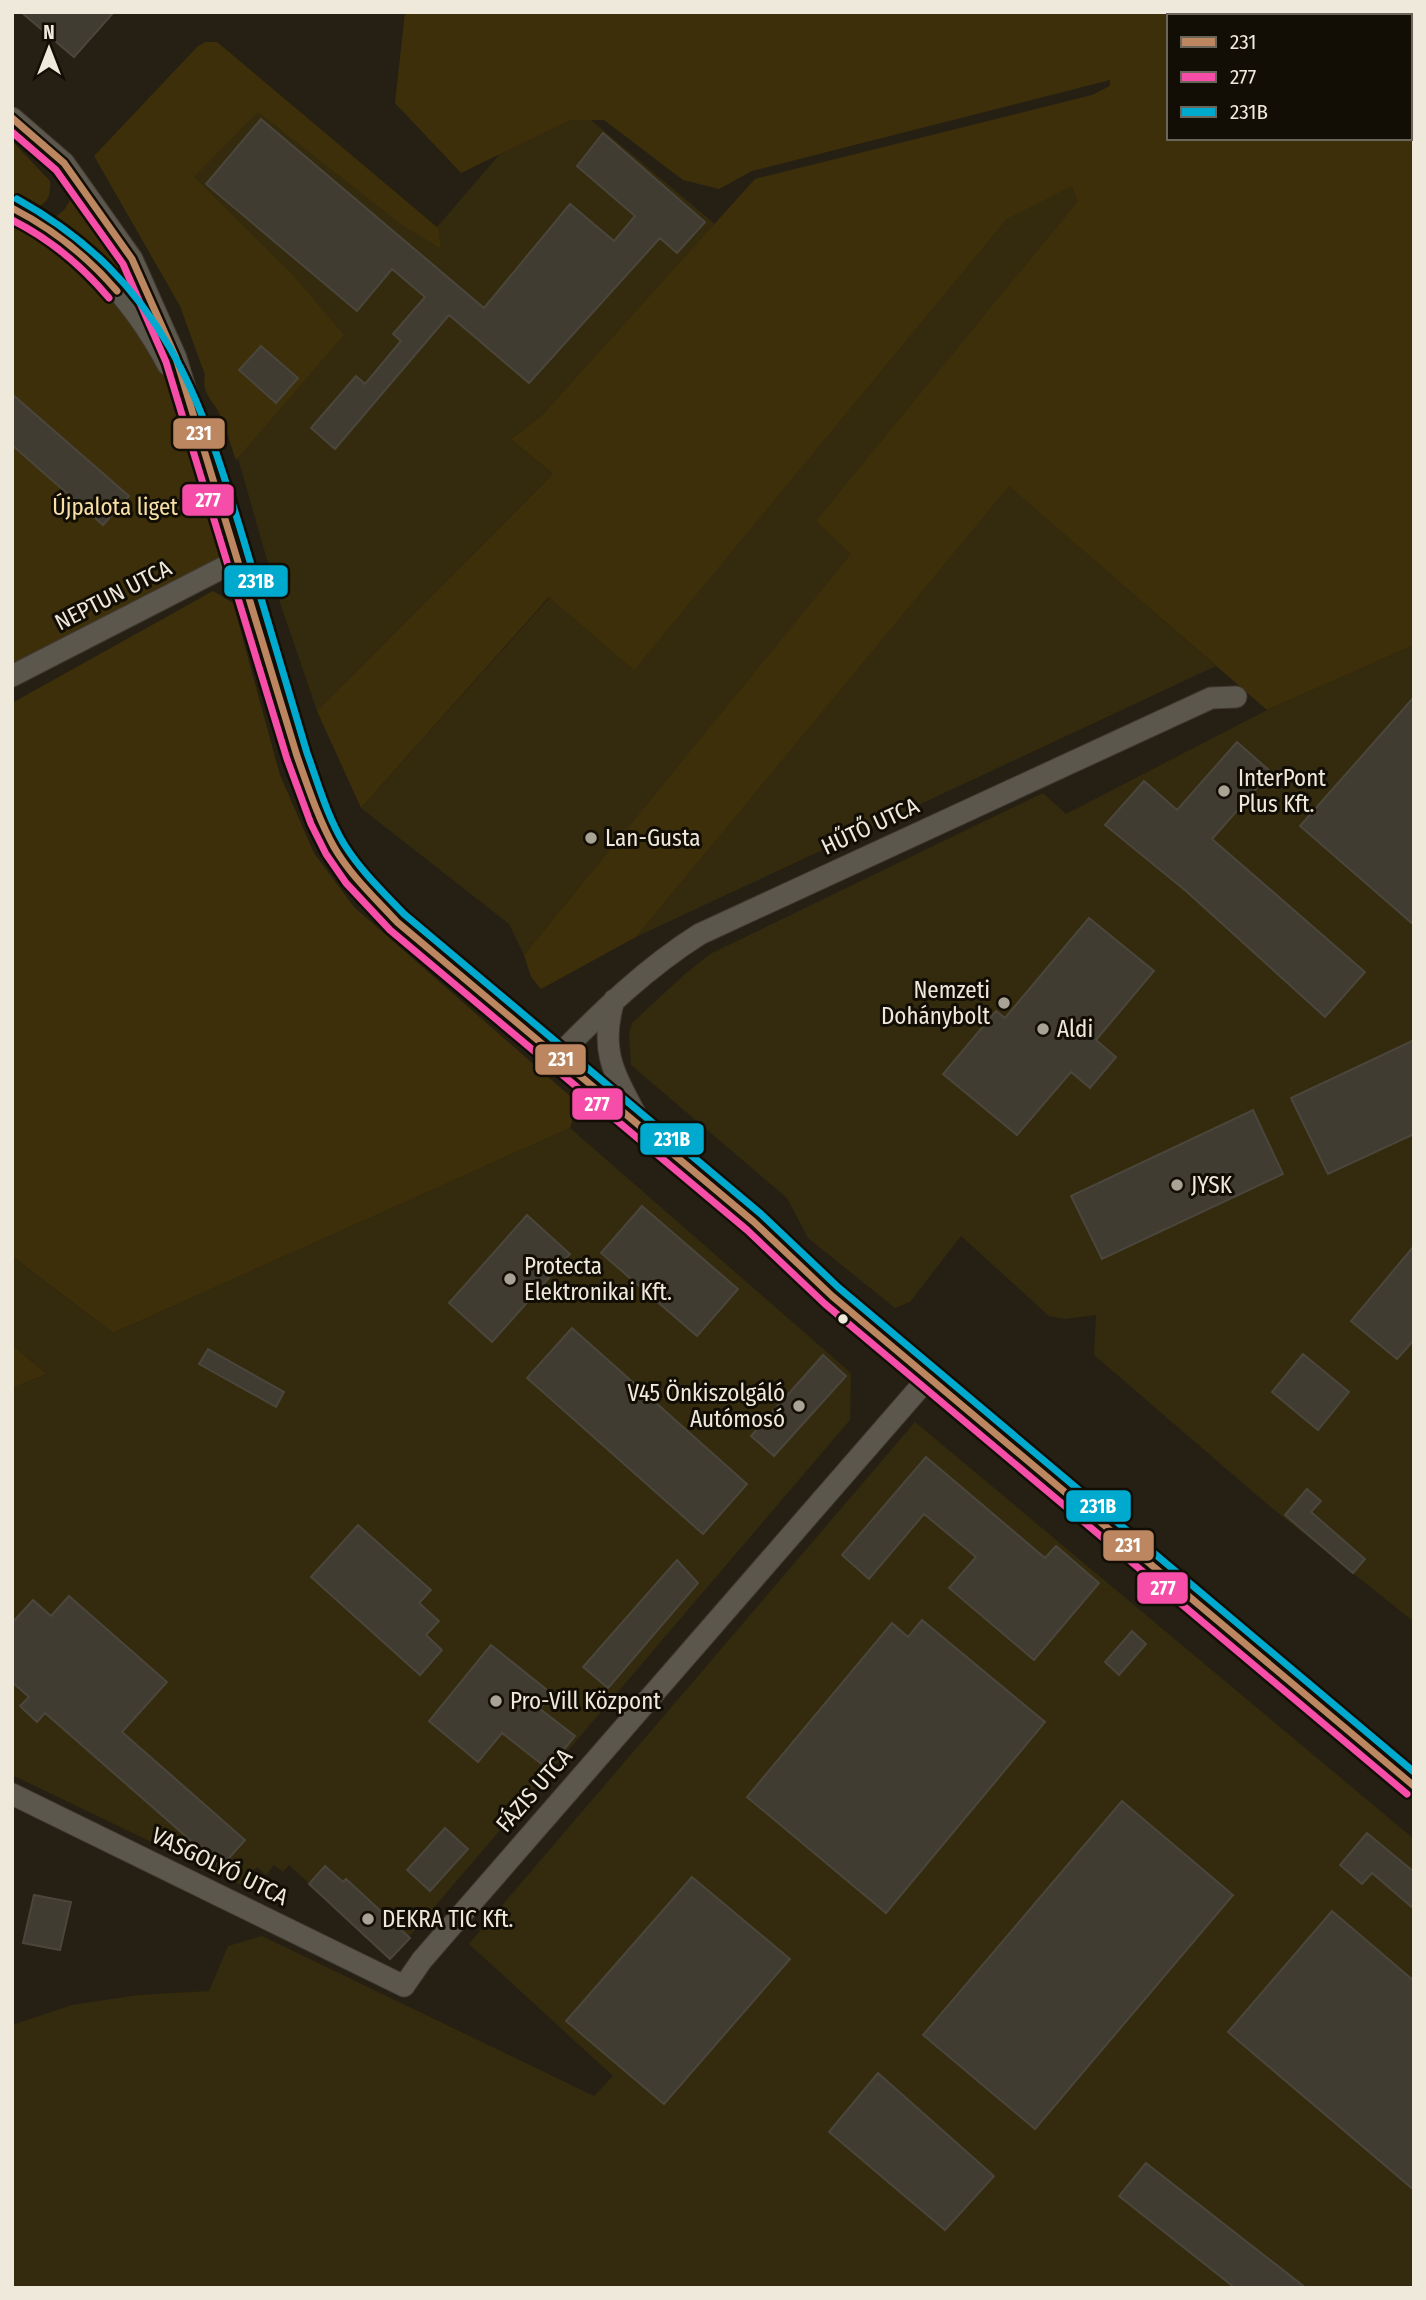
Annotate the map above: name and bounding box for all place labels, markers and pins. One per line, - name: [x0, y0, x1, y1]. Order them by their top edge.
- place label: InterPont Plus Kft.: [1238, 764, 1326, 818]
- marker: InterPont Plus Kft.: [1216, 783, 1232, 799]
- place label: Lan-Gusta: [605, 824, 701, 852]
- marker: Lan-Gusta: [583, 830, 599, 846]
- place label: Nemzeti Dohánybolt: [881, 976, 990, 1030]
- marker: Nemzeti Dohánybolt: [996, 995, 1012, 1011]
- place label: Aldi: [1057, 1015, 1093, 1043]
- marker: Aldi: [1035, 1021, 1051, 1037]
- place label: JYSK: [1191, 1171, 1233, 1199]
- marker: JYSK: [1169, 1177, 1185, 1193]
- place label: Protecta Elektronikai Kft.: [524, 1252, 672, 1306]
- marker: Protecta Elektronikai Kft.: [502, 1271, 518, 1287]
- unlabelled marker: [836, 1312, 850, 1326]
- place label: V45 Önkiszolgáló Autómosó: [627, 1379, 785, 1433]
- marker: V45 Önkiszolgáló Autómosó: [791, 1398, 807, 1414]
- place label: Pro-Vill Központ: [510, 1687, 661, 1715]
- marker: Pro-Vill Központ: [488, 1693, 504, 1709]
- place label: DEKRA TIC Kft.: [382, 1905, 514, 1933]
- marker: DEKRA TIC Kft.: [360, 1911, 376, 1927]

